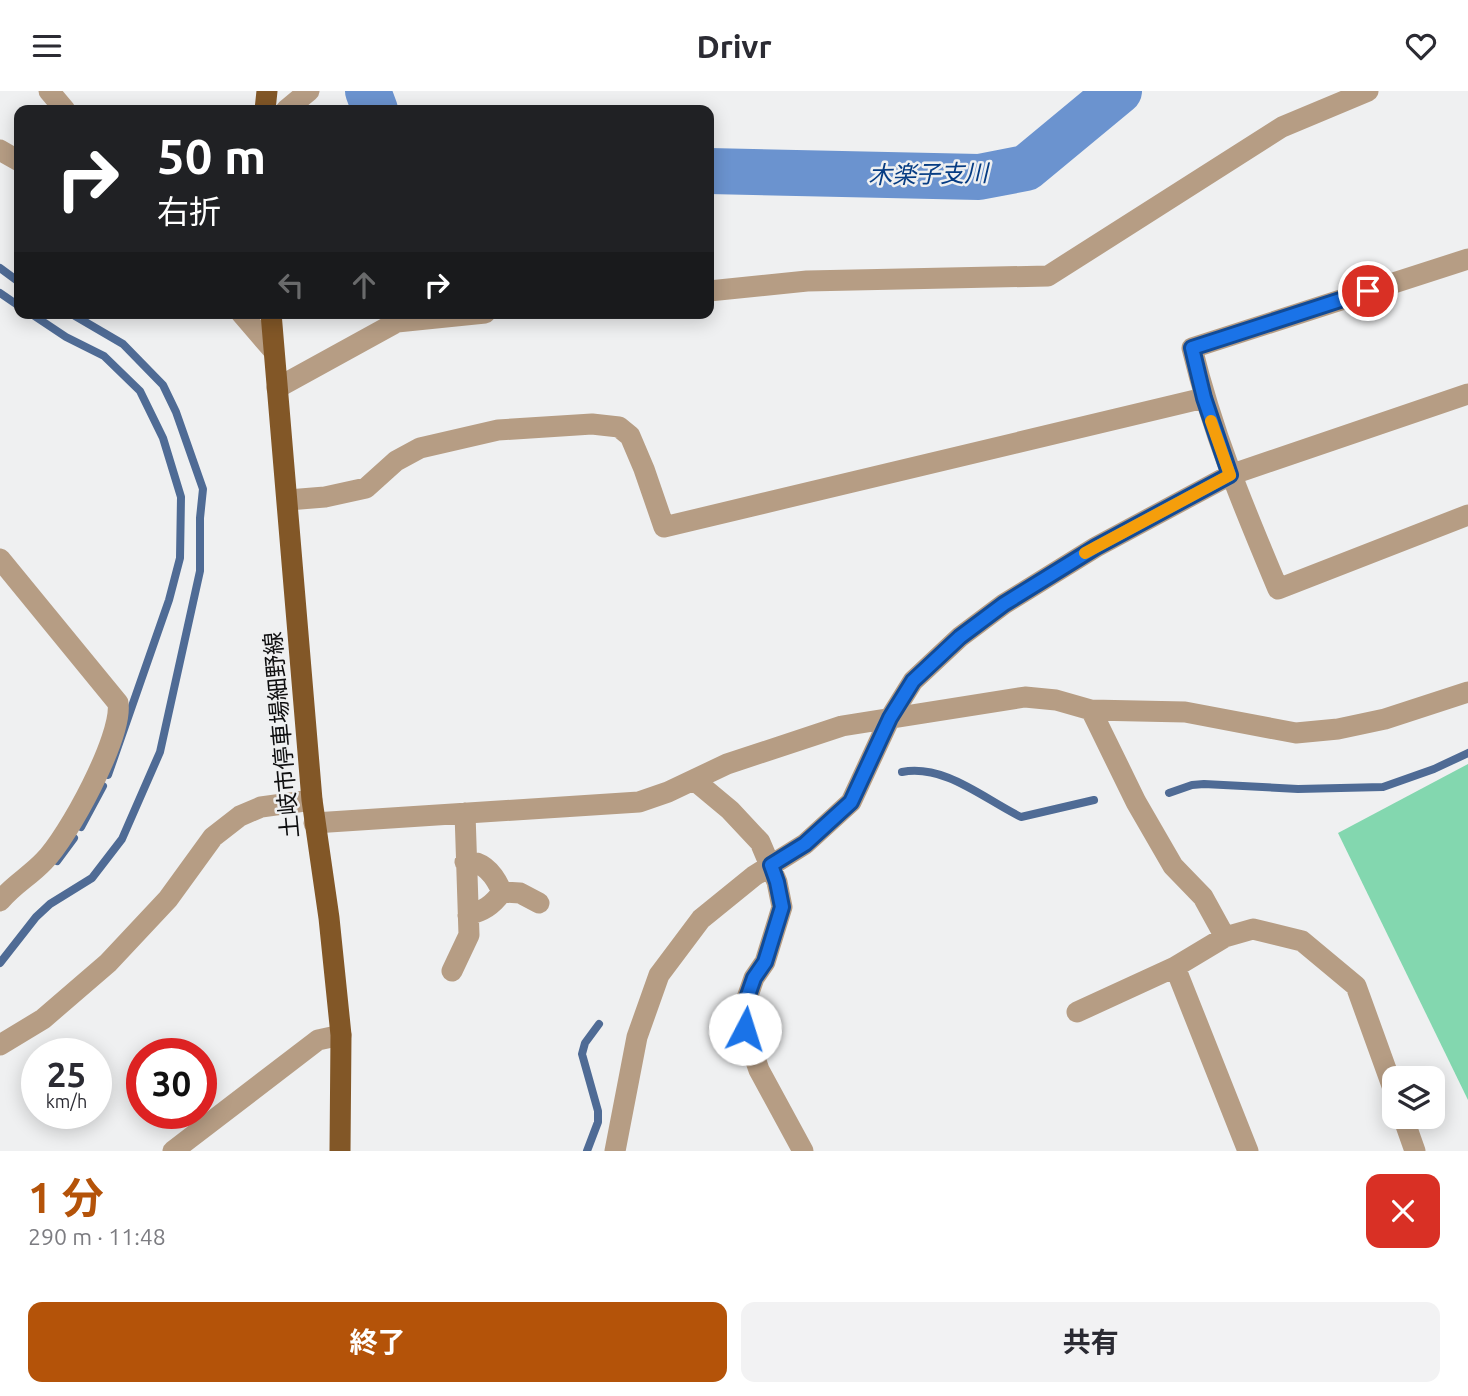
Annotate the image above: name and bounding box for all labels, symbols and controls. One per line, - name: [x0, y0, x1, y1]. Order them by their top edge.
- icon: menu: [28, 27, 66, 65]
- icon: heart: [1402, 27, 1440, 65]
- text: Drivr: [696, 28, 772, 64]
- text: 50 m: [157, 128, 266, 183]
- icon: right: [42, 133, 133, 224]
- water label: 木楽子支川: [868, 159, 991, 189]
- text: 右折: [157, 193, 221, 229]
- pin: [1338, 261, 1398, 321]
- icon: left: [272, 266, 310, 304]
- icon: ahead: [345, 266, 383, 304]
- icon: right: [418, 266, 456, 304]
- icon: arrive: [1349, 272, 1387, 310]
- street label: 土岐市停車場細野線: [260, 631, 302, 839]
- position arrow: [708, 992, 782, 1066]
- speed limit sign: 30: [126, 1038, 217, 1129]
- text: 25: [47, 1054, 86, 1094]
- map controls: [1382, 1066, 1445, 1129]
- button: layers: [1382, 1066, 1445, 1129]
- text: km/h: [46, 1091, 87, 1111]
- text: 1 分: [28, 1174, 104, 1221]
- button: close: [1366, 1174, 1440, 1248]
- text: 290 m · 11:48: [28, 1224, 166, 1249]
- button: 終了: [28, 1302, 727, 1382]
- button: 共有: [741, 1302, 1440, 1382]

